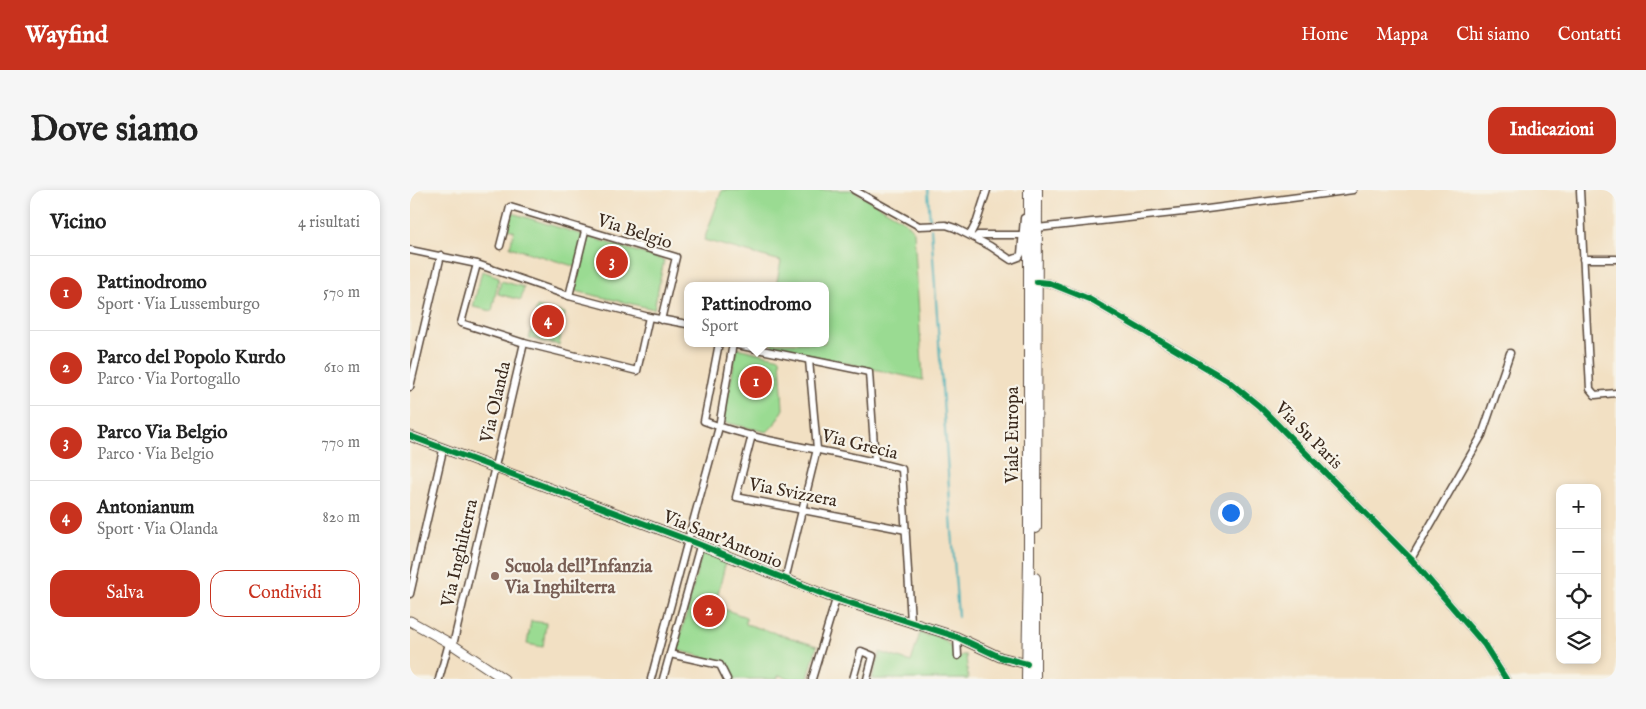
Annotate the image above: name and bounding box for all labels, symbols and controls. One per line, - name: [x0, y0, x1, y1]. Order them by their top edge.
- text: Wayfind: [25, 20, 108, 51]
- text: Home: [1301, 24, 1348, 47]
- text: Mappa: [1376, 24, 1428, 47]
- text: Chi siamo: [1456, 24, 1530, 47]
- text: Contatti: [1558, 24, 1621, 47]
- button: Indicazioni: [1488, 107, 1616, 154]
- text: Dove siamo: [30, 108, 198, 153]
- text: Vicino: [50, 209, 106, 236]
- street label: Via Belgio: [593, 209, 675, 255]
- text: 4 risultati: [298, 213, 360, 233]
- pin: 3: [596, 243, 628, 281]
- text: Pattinodromo: [97, 271, 207, 295]
- popup: [684, 282, 829, 347]
- text: 1: [63, 283, 69, 303]
- text: 570 m: [323, 283, 360, 303]
- text: Pattinodromo: [702, 293, 811, 317]
- text: Sport · Via Lussemburgo: [97, 295, 260, 315]
- pin: 4: [532, 302, 564, 340]
- text: Sport: [702, 317, 738, 337]
- text: Parco del Popolo Kurdo: [97, 346, 285, 370]
- text: 2: [62, 358, 70, 378]
- text: 610 m: [324, 358, 360, 378]
- street label: Via Olanda: [476, 359, 517, 446]
- pin: 1: [740, 363, 772, 401]
- text: Parco · Via Portogallo: [97, 370, 240, 390]
- street label: Viale Europa: [1002, 386, 1025, 485]
- street label: Via Su Paris: [1268, 397, 1347, 475]
- text: Parco Via Belgio: [97, 421, 228, 445]
- street label: Via Grecia: [818, 425, 900, 466]
- text: 3: [63, 433, 69, 453]
- text: 770 m: [321, 433, 360, 453]
- text: Parco · Via Belgio: [97, 445, 214, 465]
- street label: Via Svizzera: [746, 473, 839, 513]
- map controls: [1556, 484, 1601, 664]
- button: +: [1556, 484, 1601, 529]
- text: Antonianum: [97, 496, 195, 520]
- street label: Via Inghilterra: [437, 497, 484, 611]
- your location: [1218, 500, 1244, 526]
- street label: Via Sant'Antonio: [658, 506, 786, 575]
- text: 4: [62, 508, 70, 528]
- text: 820 m: [323, 508, 360, 528]
- text: Sport · Via Olanda: [97, 520, 218, 540]
- button: −: [1556, 529, 1601, 574]
- place label: Scuola dell'Infanzia Via Inghilterra: [504, 556, 654, 600]
- button: Salva: [50, 570, 200, 617]
- button: Condividi: [210, 570, 360, 617]
- marker: Scuola dell'Infanzia Via Inghilterra: [489, 570, 501, 582]
- button: locate: [1556, 574, 1601, 619]
- pin: 2: [693, 592, 725, 630]
- button: layers: [1556, 619, 1601, 664]

